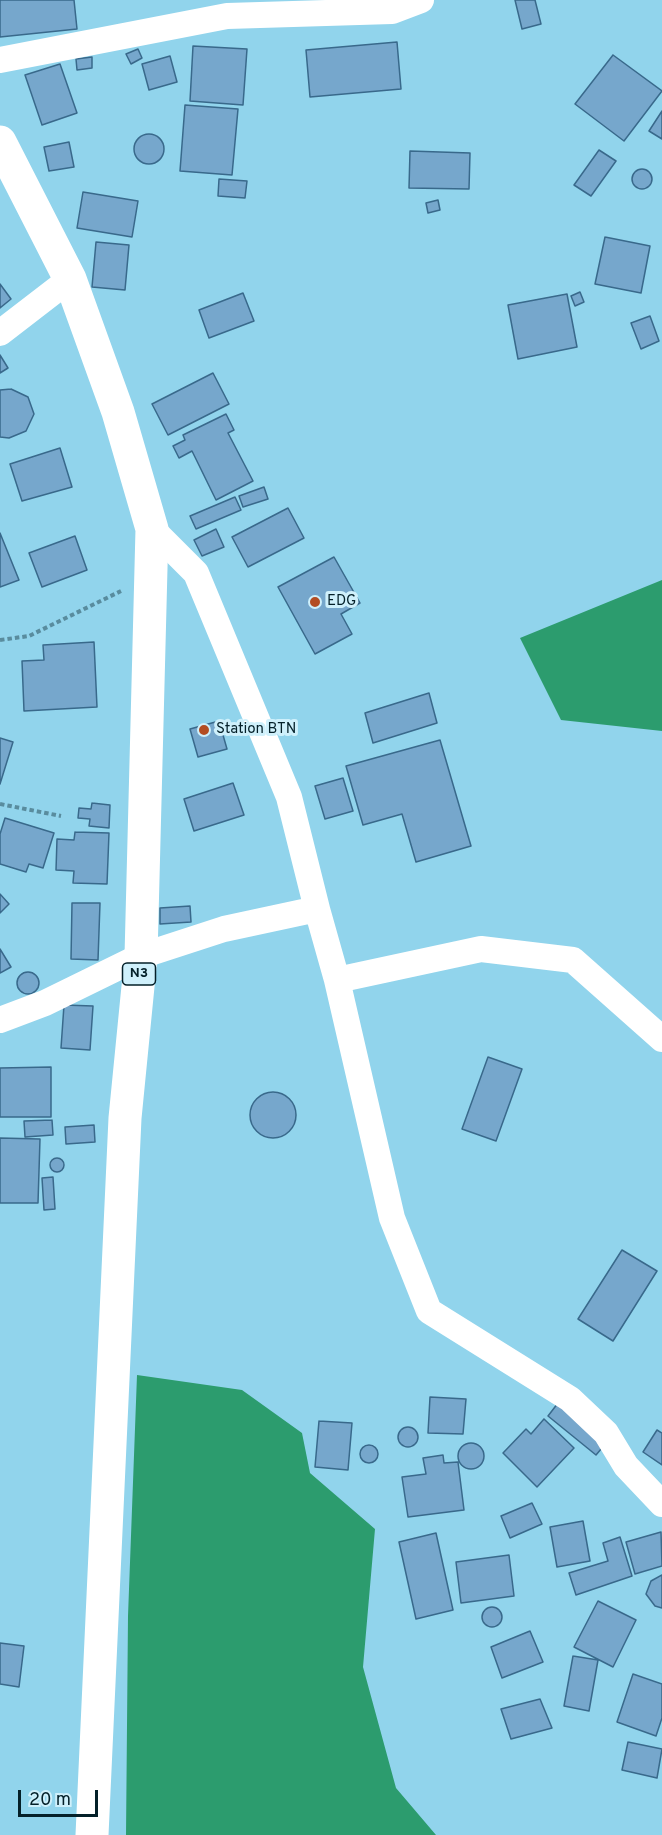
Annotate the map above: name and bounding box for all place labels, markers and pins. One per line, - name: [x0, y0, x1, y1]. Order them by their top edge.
- place label: EDG: [327, 593, 356, 611]
- marker: EDG: [308, 595, 322, 609]
- place label: Station BTN: [216, 721, 296, 739]
- marker: Station BTN: [197, 723, 211, 737]

